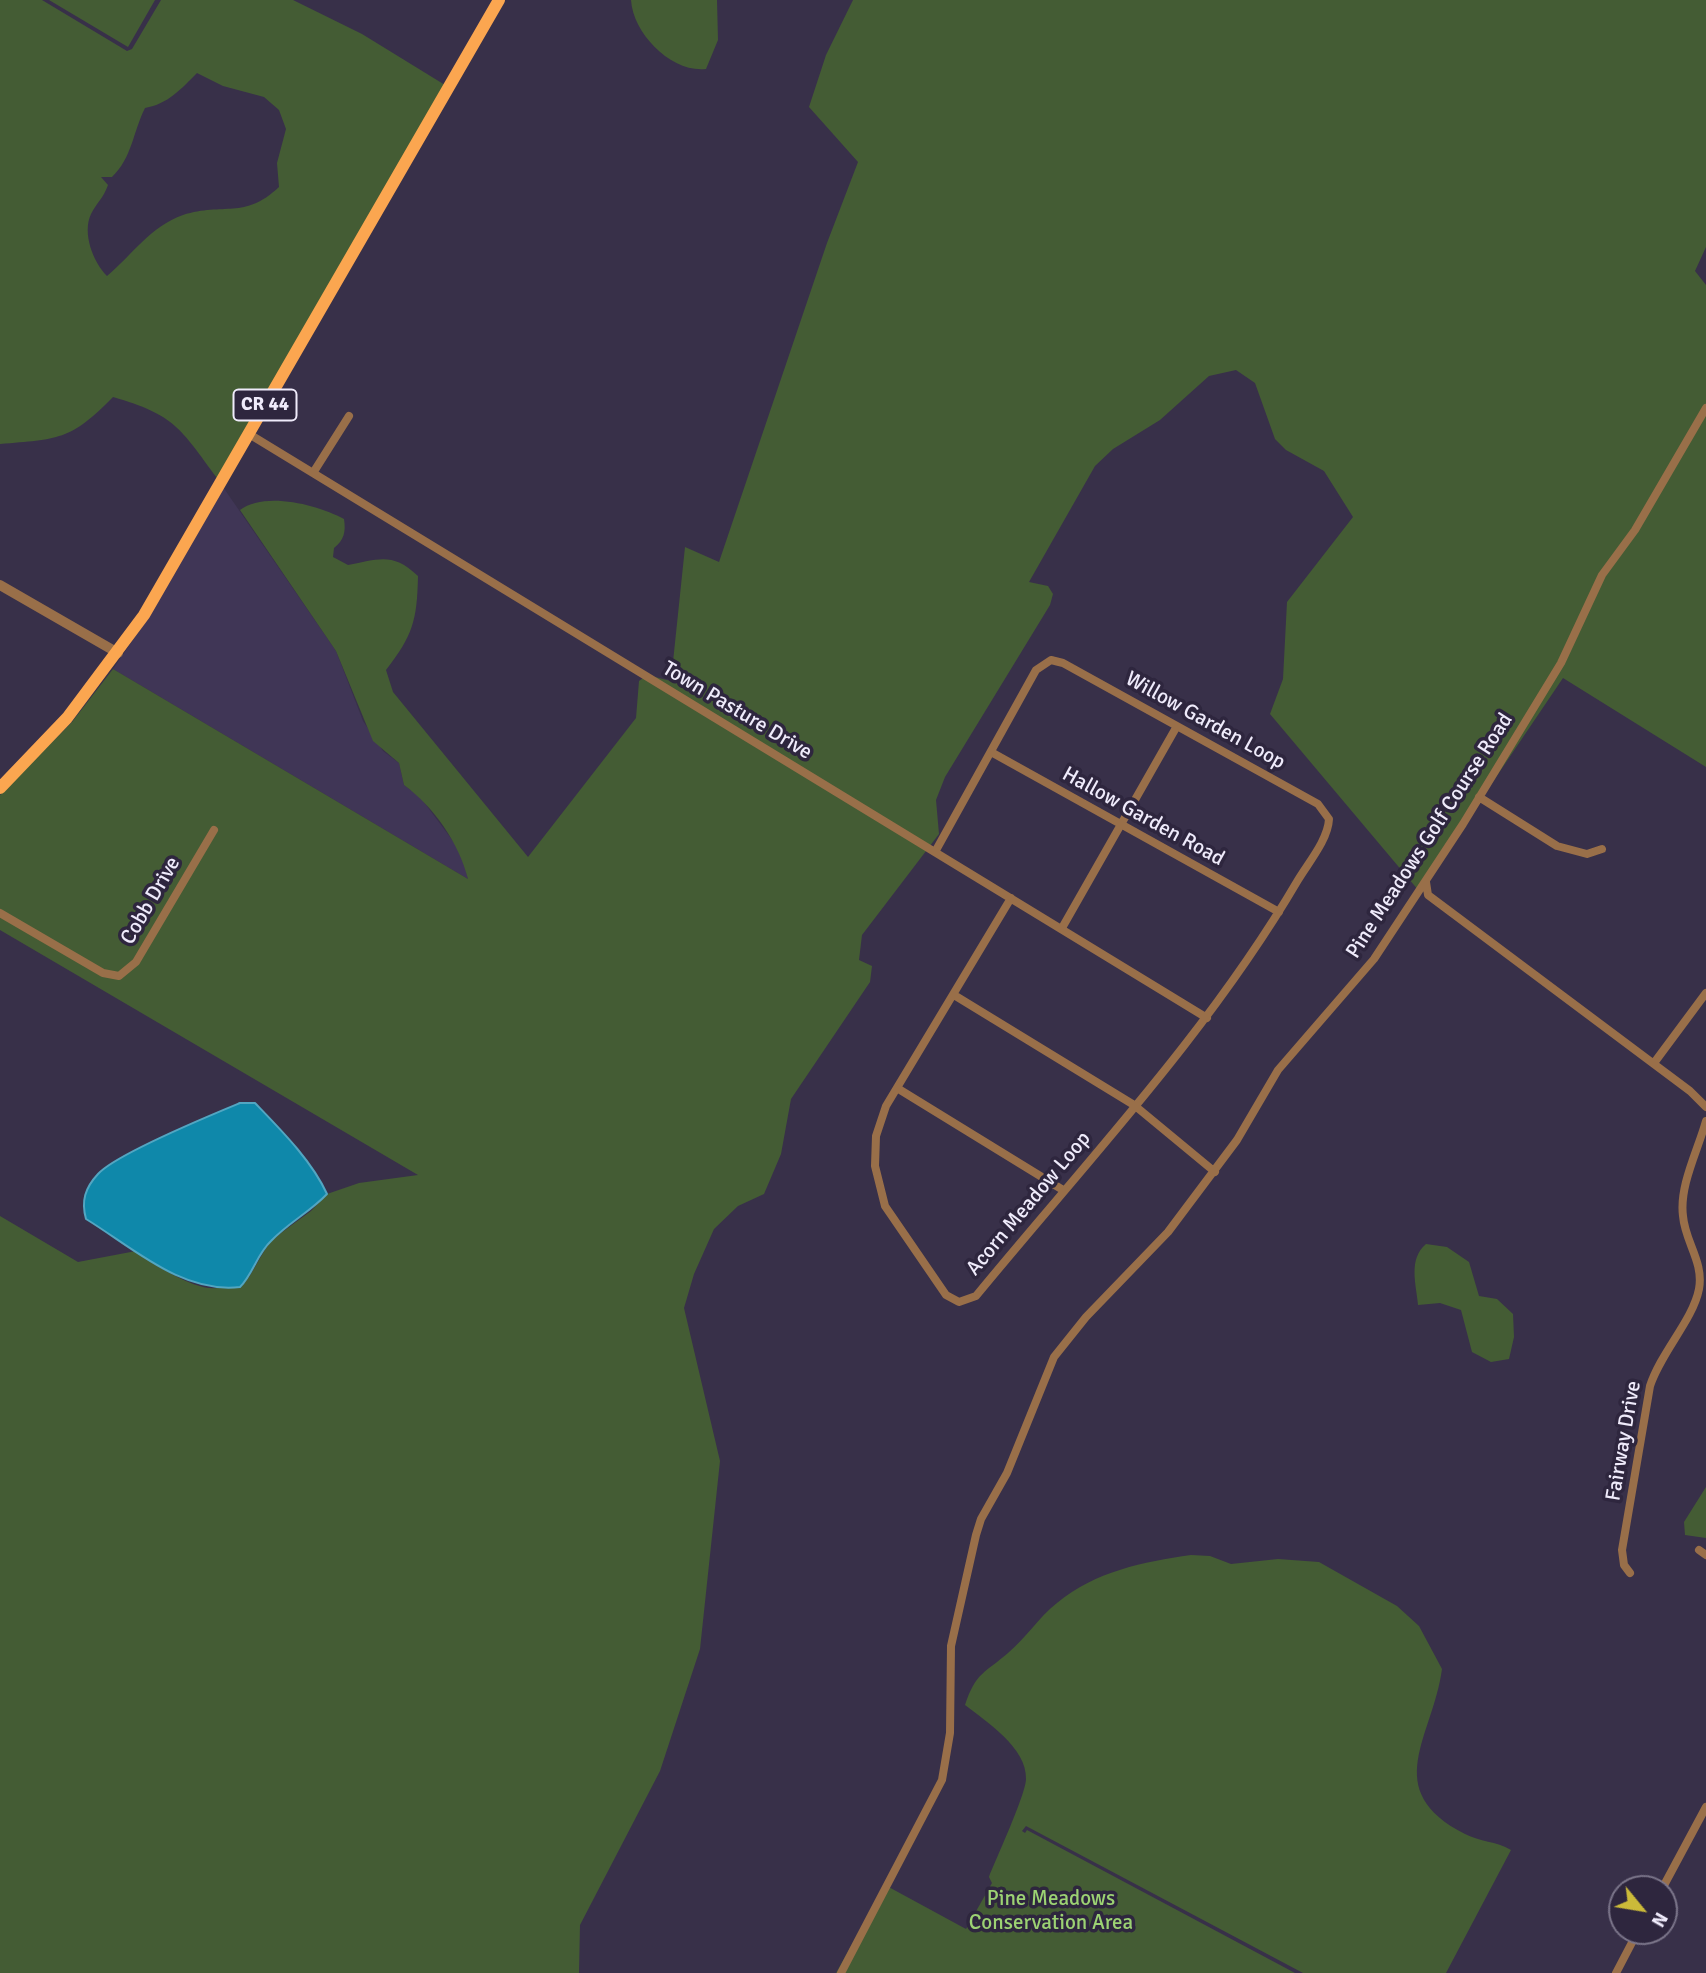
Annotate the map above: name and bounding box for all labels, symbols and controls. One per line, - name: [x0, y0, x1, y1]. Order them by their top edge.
- road number: CR 44: [233, 390, 296, 420]
- street label: Town Pasture Drive: [658, 656, 816, 766]
- street label: Willow Garden Loop: [1121, 667, 1289, 775]
- street label: Pine Meadows Golf Course Road: [1341, 709, 1519, 963]
- street label: Hallow Garden Road: [1057, 762, 1229, 872]
- street label: Cobb Drive: [116, 853, 186, 949]
- street label: Acorn Meadow Loop: [961, 1127, 1097, 1281]
- street label: Fairway Drive: [1601, 1379, 1647, 1503]
- north arrow: [1608, 1875, 1678, 1945]
- park label: Pine Meadows Conservation Area: [969, 1886, 1133, 1936]
- text: N: [1646, 1908, 1673, 1931]

